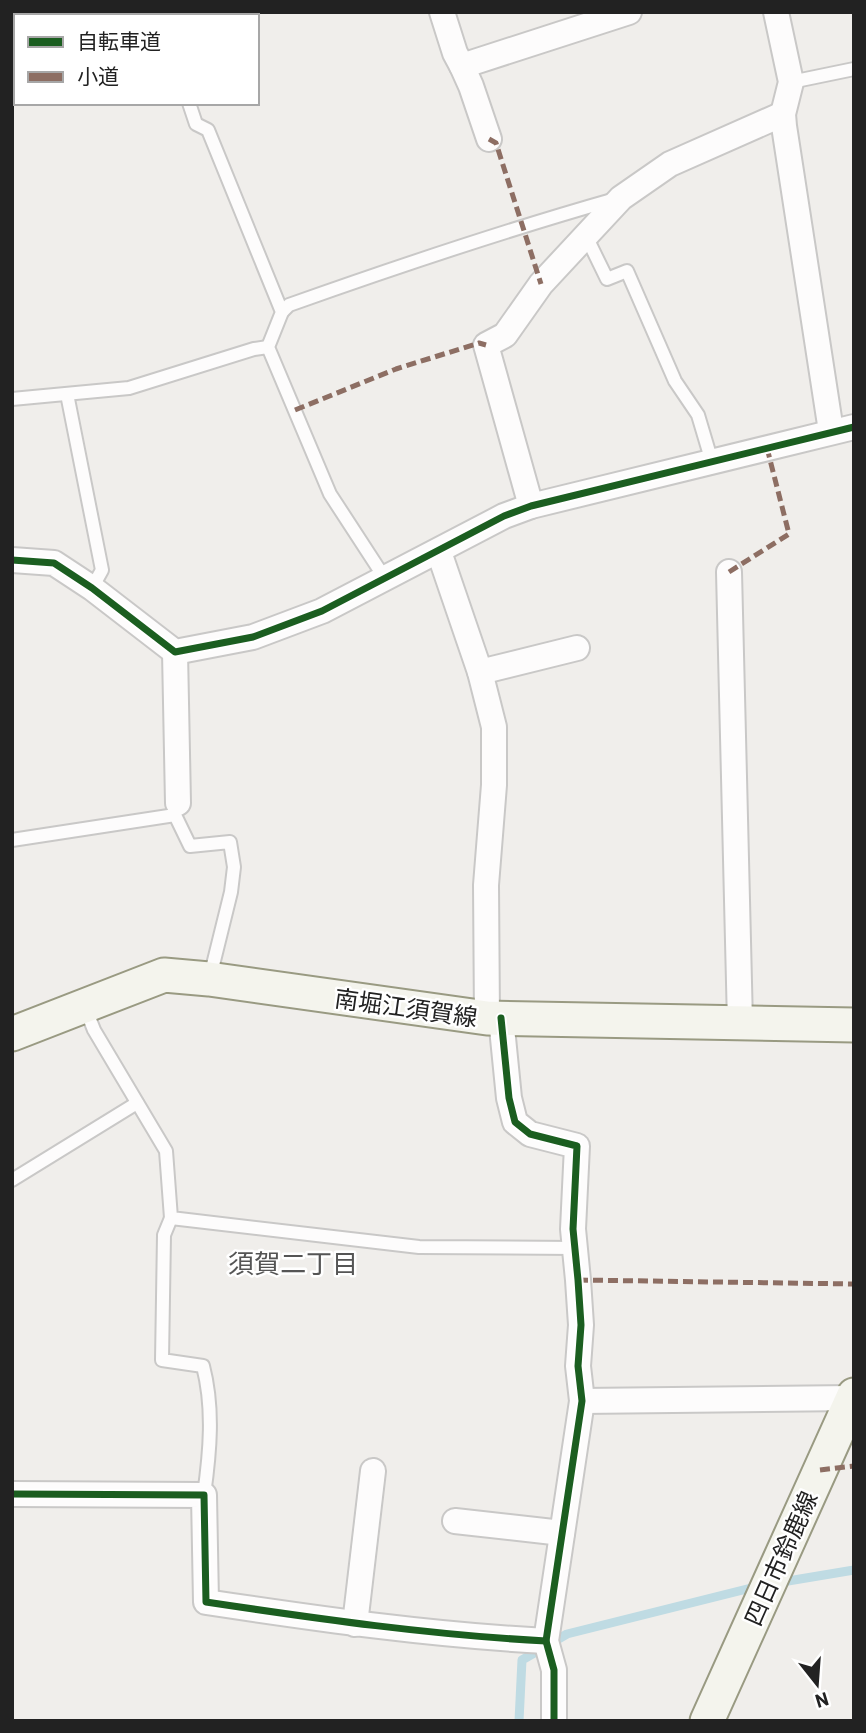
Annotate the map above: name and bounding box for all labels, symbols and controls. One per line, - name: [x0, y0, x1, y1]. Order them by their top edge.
- legend: [14, 14, 259, 105]
- text: 自転車道: [77, 28, 161, 53]
- text: 小道: [77, 63, 119, 88]
- street label: 南堀江須賀線: [333, 983, 479, 1031]
- district label: 須賀二丁目: [228, 1247, 358, 1278]
- street label: 四日市鈴鹿線: [737, 1486, 823, 1630]
- north arrow: [782, 1649, 852, 1719]
- text: N: [813, 1688, 832, 1714]

